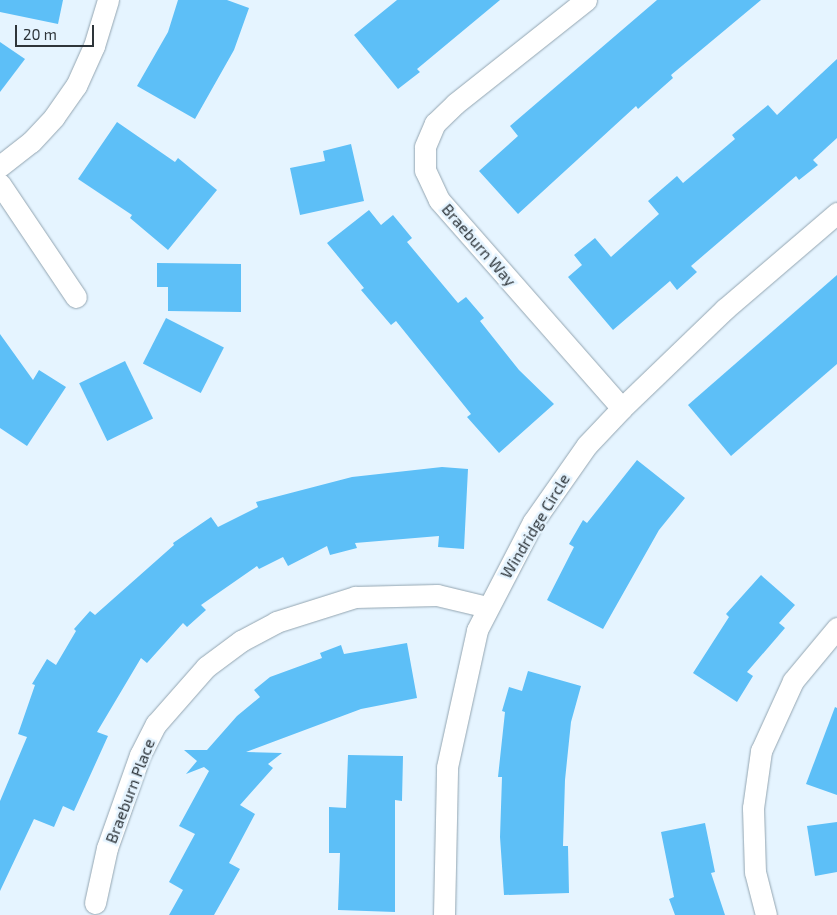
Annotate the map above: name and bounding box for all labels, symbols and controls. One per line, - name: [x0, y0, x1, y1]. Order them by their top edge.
- scale bar: [18, 15, 96, 47]
- text: 20 m: [23, 25, 57, 43]
- street label: Braeburn Way: [438, 200, 520, 290]
- street label: Windridge Circle: [496, 470, 574, 582]
- street label: Braeburn Place: [101, 736, 159, 846]

